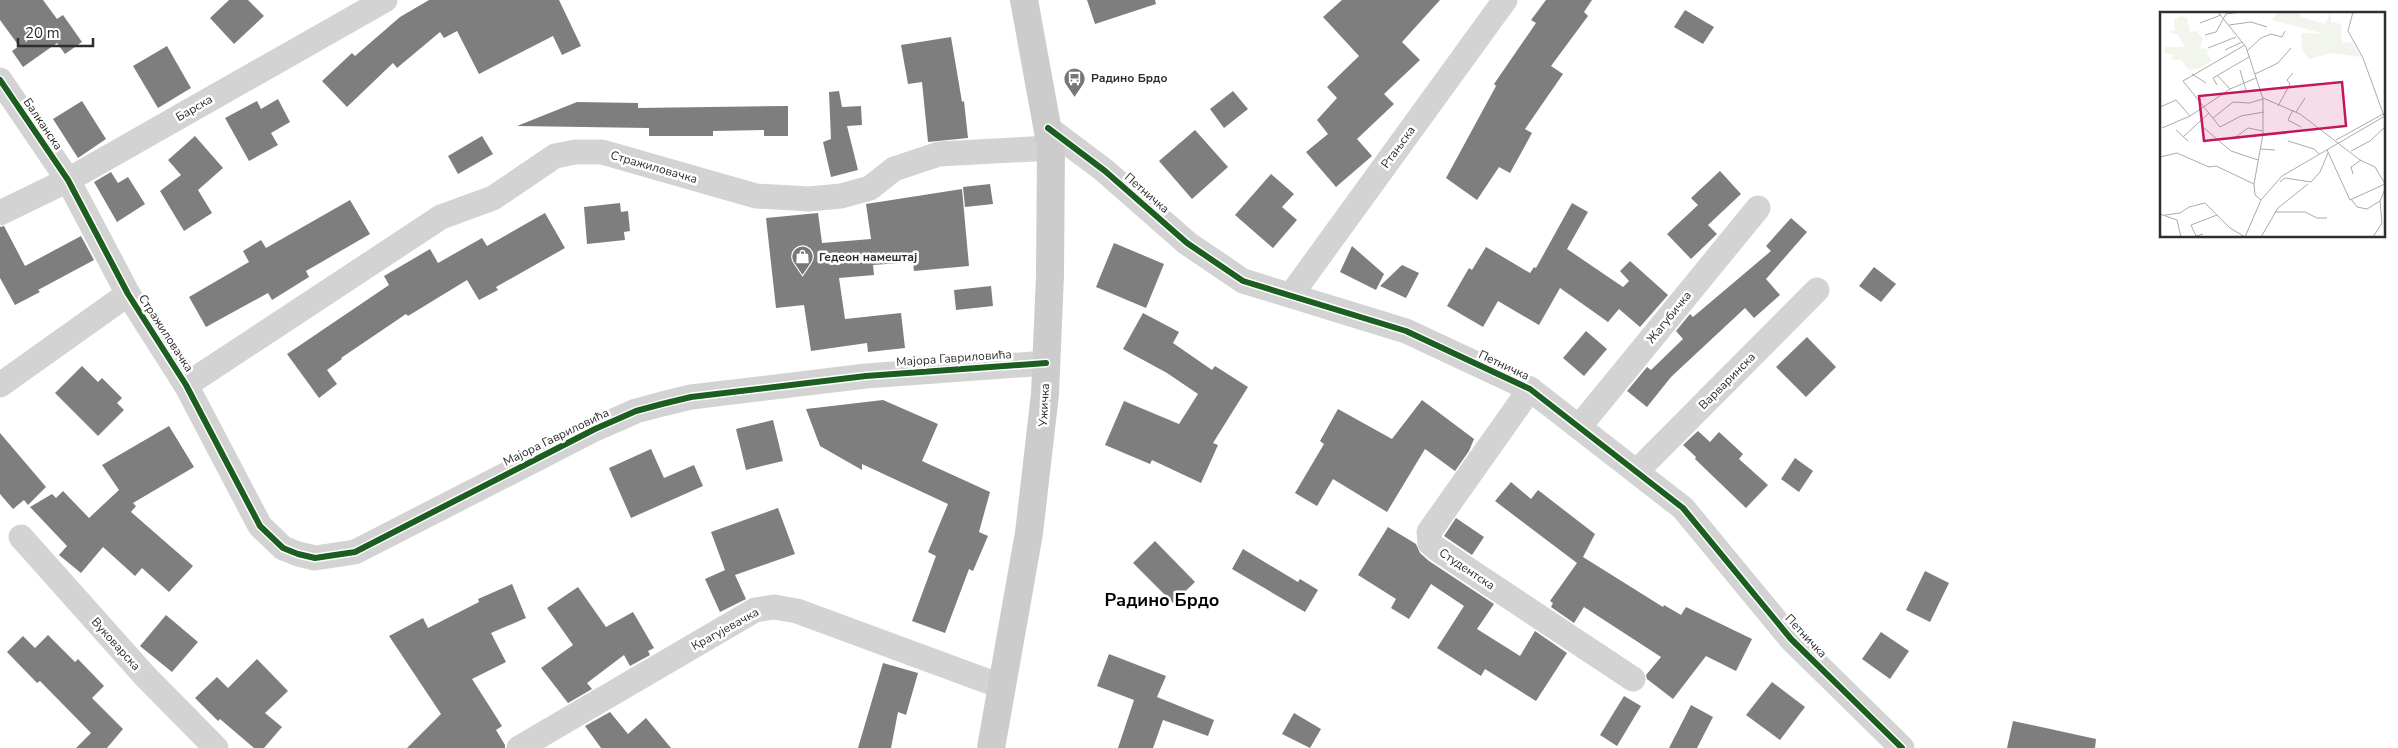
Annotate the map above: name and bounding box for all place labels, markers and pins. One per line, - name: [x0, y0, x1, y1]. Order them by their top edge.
- bus stop icon: Радино Брдо: [1063, 66, 1087, 97]
- place label: Радино Брдо: [1091, 70, 1168, 86]
- shop icon: Гедеон намештај: [791, 245, 815, 276]
- place label: Гедеон намештај: [819, 249, 917, 265]

